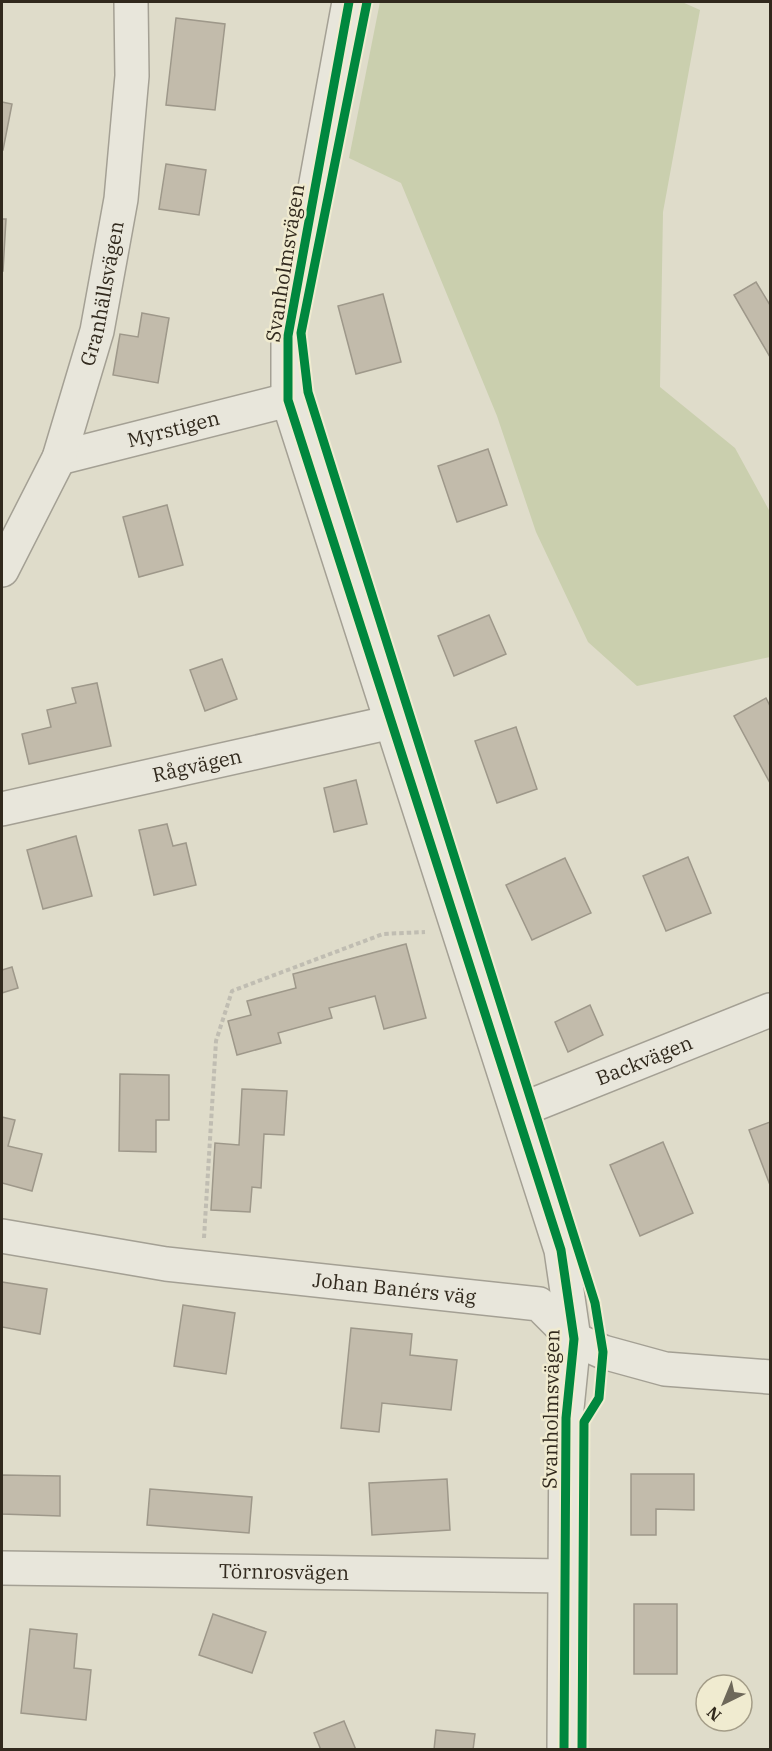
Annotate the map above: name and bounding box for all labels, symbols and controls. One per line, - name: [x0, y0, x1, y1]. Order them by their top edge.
- street label: Svanholmsvägen: [259, 182, 310, 344]
- street label: Granhällsvägen: [73, 219, 130, 369]
- street label: Myrstigen: [124, 404, 222, 453]
- street label: Rågvägen: [150, 742, 245, 788]
- street label: Backvägen: [592, 1028, 697, 1091]
- street label: Johan Banérs väg: [311, 1266, 478, 1310]
- street label: Svanholmsvägen: [536, 1329, 565, 1489]
- street label: Törnrosvägen: [219, 1557, 350, 1586]
- north arrow: [694, 1673, 754, 1733]
- text: N: [702, 1702, 725, 1726]

